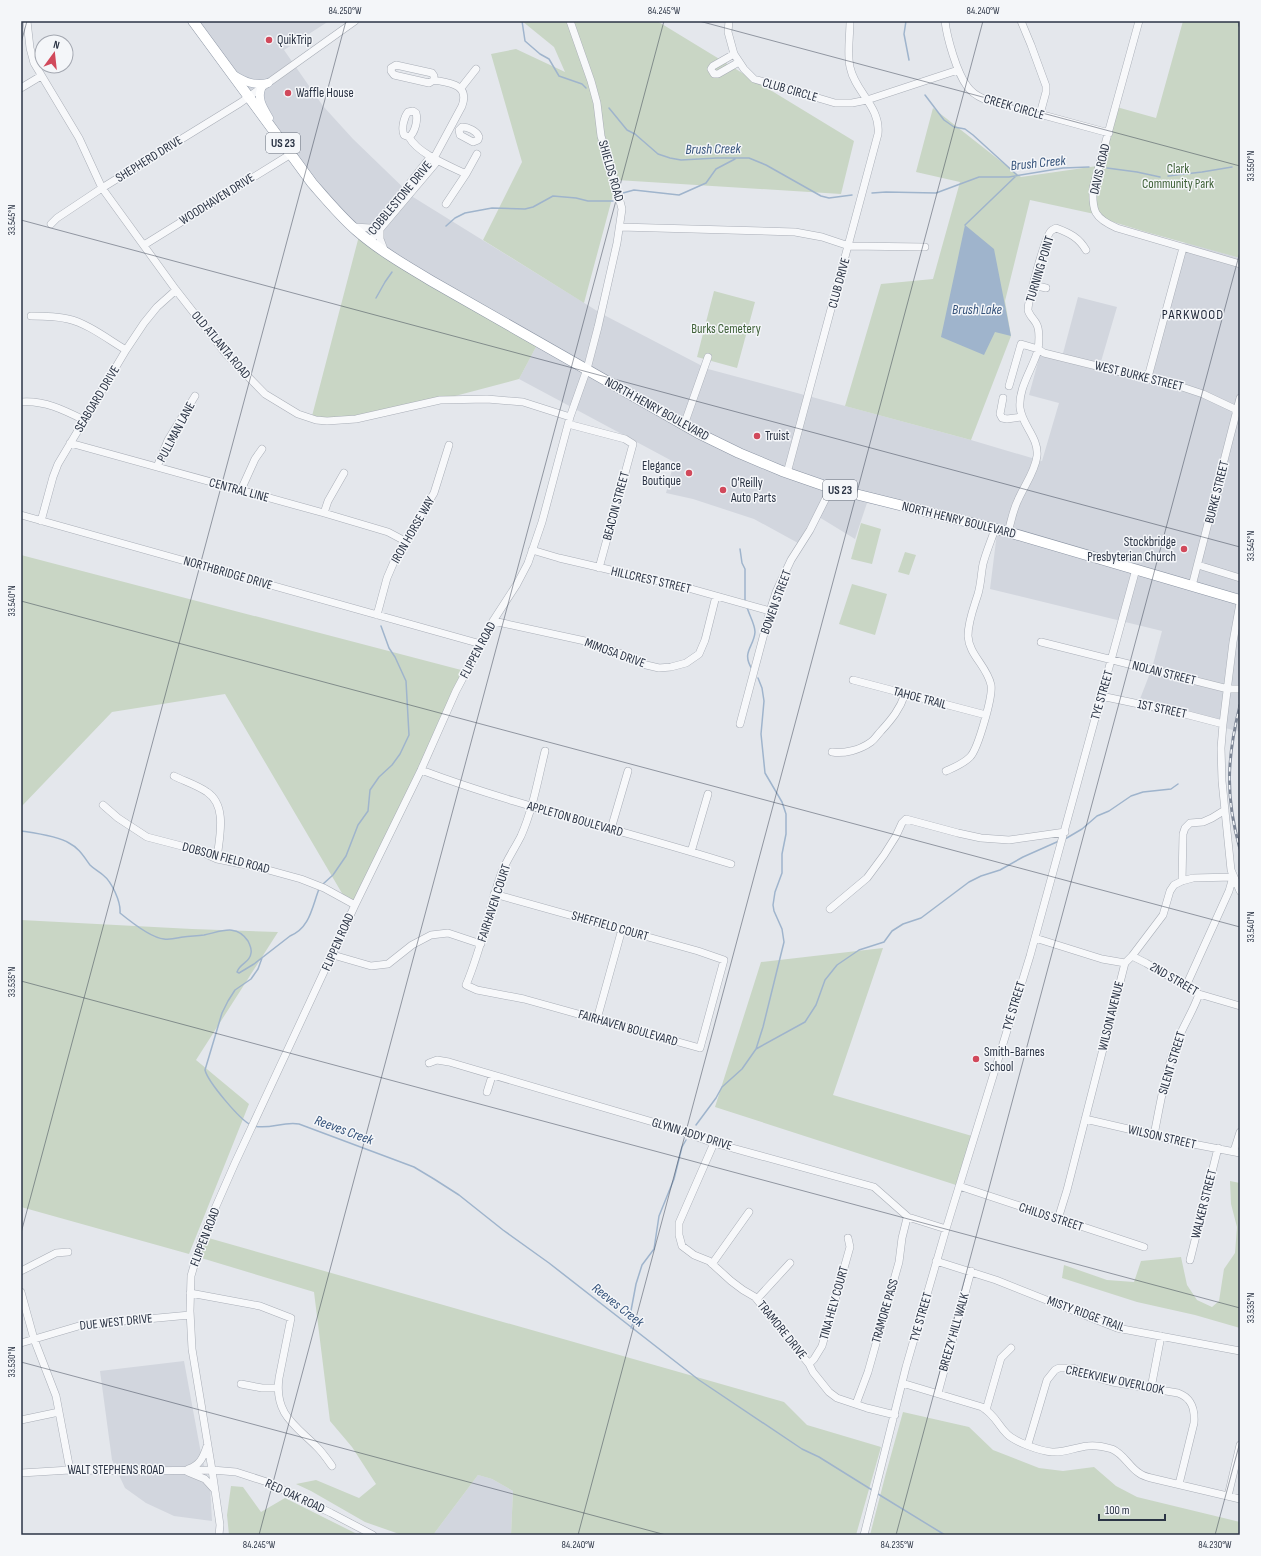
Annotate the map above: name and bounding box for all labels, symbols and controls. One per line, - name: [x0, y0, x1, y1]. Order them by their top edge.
- text: 84.250°W: [328, 5, 362, 17]
- text: 84.245°W: [648, 5, 681, 17]
- text: 84.240°W: [966, 5, 1000, 17]
- place label: QuikTrip: [277, 32, 312, 48]
- north arrow: [34, 34, 74, 74]
- marker: QuikTrip: [264, 35, 274, 45]
- text: N: [52, 38, 61, 52]
- street label: CLUB CIRCLE: [761, 75, 819, 105]
- place label: Waffle House: [296, 85, 354, 101]
- marker: Waffle House: [283, 88, 293, 98]
- street label: CREEK CIRCLE: [982, 91, 1046, 123]
- street label: SHEPHERD DRIVE: [113, 132, 185, 186]
- road number: US 23: [266, 133, 300, 153]
- street label: SHIELDS ROAD: [595, 138, 627, 204]
- water label: Brush Creek: [685, 140, 742, 158]
- street label: DAVIS ROAD: [1086, 142, 1114, 196]
- text: 33.550°N: [1245, 151, 1257, 181]
- water label: Brush Creek: [1010, 152, 1067, 174]
- street label: COBBLESTONE DRIVE: [364, 158, 436, 238]
- park label: Clark Community Park: [1142, 161, 1214, 192]
- street label: WOODHAVEN DRIVE: [176, 170, 258, 228]
- text: 33.545°N: [6, 205, 18, 235]
- street label: TURNING POINT: [1022, 234, 1058, 304]
- street label: CLUB DRIVE: [825, 256, 853, 310]
- water label: Brush Lake: [952, 301, 1002, 318]
- district label: PARKWOOD: [1162, 306, 1224, 323]
- street label: OLD ATLANTA ROAD: [188, 308, 254, 382]
- park label: Burks Cemetery: [691, 321, 761, 337]
- street label: WEST BURKE STREET: [1093, 357, 1185, 395]
- street label: SEABOARD DRIVE: [71, 363, 123, 435]
- street label: NORTH HENRY BOULEVARD: [602, 374, 712, 444]
- street label: PULLMAN LANE: [153, 399, 199, 465]
- place label: Truist: [765, 428, 790, 444]
- marker: Truist: [752, 431, 762, 441]
- place label: Elegance Boutique: [642, 458, 681, 489]
- street label: BURKE STREET: [1201, 459, 1233, 525]
- marker: Elegance Boutique: [684, 468, 694, 478]
- street label: BEACON STREET: [599, 470, 633, 542]
- street label: CENTRAL LINE: [207, 474, 271, 506]
- place label: O'Reilly Auto Parts: [730, 475, 776, 506]
- road number: US 23: [823, 480, 857, 500]
- marker: O'Reilly Auto Parts: [718, 485, 728, 495]
- street label: IRON HORSE WAY: [388, 493, 439, 566]
- street label: NORTH HENRY BOULEVARD: [900, 498, 1018, 542]
- text: 33.545°N: [1245, 531, 1257, 561]
- place label: Stockbridge Presbyterian Church: [1087, 534, 1176, 565]
- marker: Stockbridge Presbyterian Church: [1179, 544, 1189, 554]
- street label: NORTHBRIDGE DRIVE: [182, 553, 274, 593]
- street label: HILLCREST STREET: [609, 563, 693, 597]
- street label: BOWEN STREET: [757, 568, 795, 636]
- text: 33.540°N: [6, 586, 18, 616]
- street label: FLIPPEN ROAD: [456, 619, 500, 681]
- street label: MIMOSA DRIVE: [582, 635, 648, 671]
- street label: NOLAN STREET: [1131, 657, 1197, 689]
- street label: TYE STREET: [1087, 668, 1117, 722]
- street label: TAHOE TRAIL: [891, 683, 949, 713]
- street label: 1ST STREET: [1136, 696, 1188, 722]
- street label: APPLETON BOULEVARD: [524, 797, 625, 840]
- street label: DOBSON FIELD ROAD: [181, 839, 271, 877]
- street label: FAIRHAVEN COURT: [474, 862, 514, 944]
- street label: SHEFFIELD COURT: [570, 907, 650, 945]
- street label: FLIPPEN ROAD: [318, 911, 358, 973]
- text: 33.540°N: [1245, 912, 1257, 942]
- street label: 2ND STREET: [1147, 959, 1201, 999]
- text: 33.535°N: [6, 967, 18, 997]
- street label: TYE STREET: [999, 979, 1029, 1033]
- street label: WILSON AVENUE: [1095, 979, 1127, 1053]
- street label: FAIRHAVEN BOULEVARD: [576, 1006, 680, 1050]
- street label: SILENT STREET: [1155, 1030, 1189, 1096]
- place label: Smith-Barnes School: [984, 1044, 1045, 1075]
- marker: Smith-Barnes School: [971, 1054, 981, 1064]
- water label: Reeves Creek: [312, 1112, 376, 1149]
- street label: GLYNN ADDY DRIVE: [650, 1114, 734, 1154]
- street label: WILSON STREET: [1126, 1121, 1198, 1153]
- street label: WALKER STREET: [1188, 1168, 1220, 1240]
- street label: CHILDS STREET: [1017, 1199, 1085, 1235]
- street label: FLIPPEN ROAD: [186, 1205, 224, 1269]
- street label: TINA HELY COURT: [816, 1264, 852, 1342]
- street label: TRAMORE PASS: [868, 1277, 902, 1345]
- water label: Reeves Creek: [589, 1279, 648, 1331]
- street label: TYE STREET: [906, 1290, 936, 1344]
- street label: BREEZY HILL WALK: [935, 1291, 973, 1373]
- street label: MISTY RIDGE TRAIL: [1045, 1293, 1127, 1336]
- text: 33.535°N: [1245, 1293, 1257, 1323]
- street label: TRAMORE DRIVE: [754, 1298, 810, 1362]
- street label: DUE WEST DRIVE: [79, 1310, 153, 1334]
- text: 33.530°N: [6, 1347, 18, 1377]
- street label: CREEKVIEW OVERLOOK: [1064, 1362, 1166, 1398]
- street label: WALT STEPHENS ROAD: [67, 1462, 165, 1478]
- street label: RED OAK ROAD: [263, 1475, 327, 1517]
- scale bar: [1099, 1496, 1165, 1522]
- text: 100 m: [1105, 1503, 1130, 1518]
- text: 84.245°W: [243, 1539, 276, 1551]
- text: 84.240°W: [561, 1539, 595, 1551]
- text: 84.235°W: [881, 1539, 914, 1551]
- text: 84.230°W: [1198, 1539, 1232, 1551]

